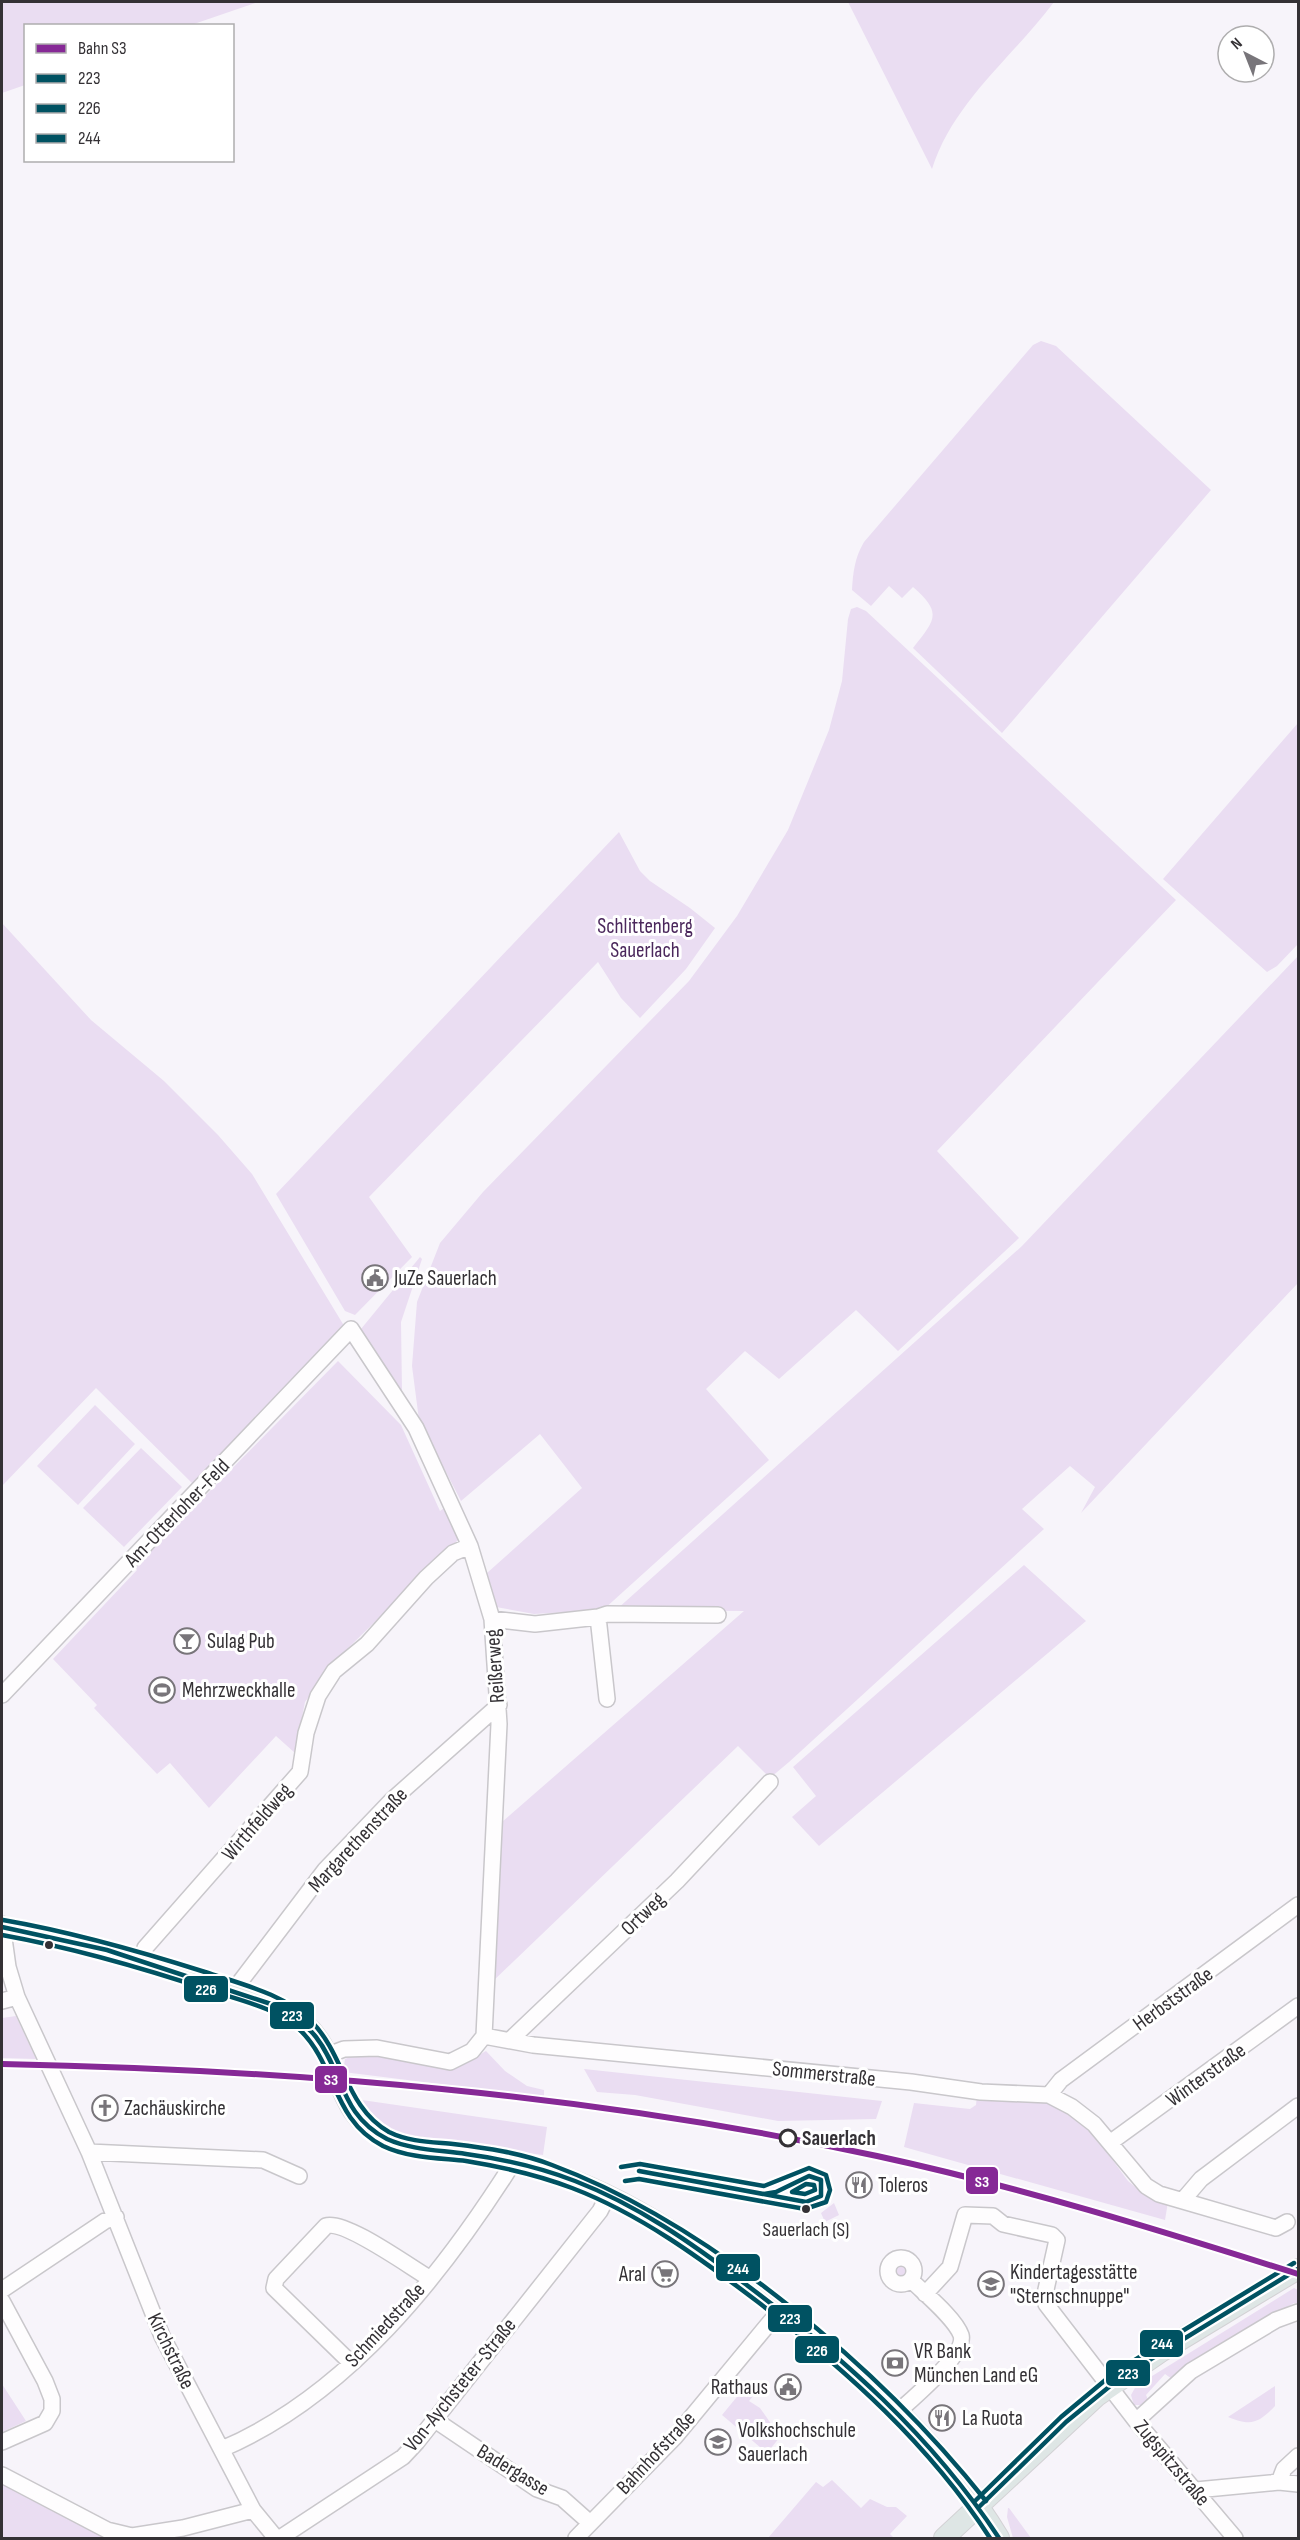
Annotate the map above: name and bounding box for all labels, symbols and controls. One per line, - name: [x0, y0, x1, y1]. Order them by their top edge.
- legend: [24, 24, 234, 162]
- north arrow: [1216, 24, 1276, 84]
- text: N: [1227, 34, 1246, 54]
- text: Bahn S3: [78, 38, 127, 59]
- text: 223: [78, 68, 100, 89]
- text: 226: [78, 98, 101, 119]
- text: 244: [78, 128, 101, 149]
- park label: Schlittenberg Sauerlach: [597, 914, 693, 963]
- public building icon: JuZe Sauerlach: [360, 1263, 390, 1293]
- place label: JuZe Sauerlach: [393, 1266, 497, 1291]
- street label: Am-Otterloher-Feld: [119, 1454, 235, 1573]
- bar icon: Sulag Pub: [172, 1626, 202, 1656]
- street label: Reißerweg: [480, 1628, 510, 1704]
- place label: Sulag Pub: [207, 1629, 275, 1654]
- sports icon: Mehrzweckhalle: [147, 1675, 177, 1705]
- place label: Mehrzweckhalle: [182, 1678, 295, 1703]
- street label: Wirthfeldweg: [217, 1778, 297, 1866]
- street label: Margarethenstraße: [303, 1782, 413, 1898]
- street label: Ortweg: [616, 1887, 670, 1941]
- unlabelled marker: [43, 1939, 55, 1951]
- street label: Herbststraße: [1128, 1962, 1218, 2036]
- line badge: 226: [183, 1975, 229, 2003]
- text: 226: [195, 1981, 217, 2000]
- line badge: 223: [269, 2001, 315, 2030]
- text: 223: [281, 2007, 303, 2026]
- street label: Winterstraße: [1161, 2038, 1251, 2112]
- street label: Sommerstraße: [771, 2056, 877, 2092]
- line badge: S3: [314, 2065, 348, 2094]
- text: S3: [324, 2071, 338, 2090]
- church icon: Zachäuskirche: [90, 2093, 120, 2123]
- place label: Zachäuskirche: [124, 2096, 226, 2121]
- place label: Sauerlach: [802, 2126, 876, 2151]
- marker: Sauerlach: [779, 2129, 797, 2147]
- line badge: S3: [965, 2166, 999, 2195]
- restaurant icon: Toleros: [844, 2170, 874, 2200]
- place label: Toleros: [878, 2173, 928, 2198]
- text: S3: [975, 2173, 989, 2192]
- marker: Sauerlach (S): [800, 2203, 812, 2215]
- place label: Sauerlach (S): [763, 2218, 849, 2242]
- line badge: 244: [715, 2253, 761, 2282]
- supermarket icon: Aral: [650, 2259, 680, 2289]
- text: 244: [727, 2260, 750, 2279]
- place label: Kindertagesstätte "Sternschnuppe": [1010, 2260, 1137, 2309]
- place label: Aral: [618, 2262, 646, 2287]
- school or university icon: Kindertagesstätte "Sternschnuppe": [976, 2269, 1006, 2299]
- street label: Schmiedstraße: [340, 2278, 430, 2372]
- line badge: 223: [767, 2304, 813, 2333]
- street label: Kirchstraße: [142, 2309, 200, 2393]
- text: 223: [779, 2310, 801, 2329]
- street label: Von-Aychsteter-Straße: [398, 2313, 522, 2457]
- line badge: 244: [1139, 2329, 1184, 2358]
- line badge: 226: [794, 2335, 840, 2364]
- text: 244: [1151, 2335, 1174, 2354]
- place label: VR Bank München Land eG: [914, 2339, 1038, 2388]
- text: 226: [806, 2342, 828, 2361]
- bank icon: VR Bank München Land eG: [880, 2348, 910, 2378]
- line badge: 223: [1105, 2359, 1151, 2387]
- text: 223: [1117, 2365, 1139, 2384]
- public building icon: Rathaus: [773, 2372, 803, 2402]
- place label: Rathaus: [711, 2375, 768, 2400]
- restaurant icon: La Ruota: [927, 2403, 957, 2433]
- street label: Bahnhofstraße: [611, 2406, 701, 2500]
- place label: La Ruota: [962, 2406, 1023, 2431]
- street label: Zugspitzstraße: [1129, 2415, 1215, 2511]
- place label: Volkshochschule Sauerlach: [738, 2418, 856, 2467]
- school or university icon: Volkshochschule Sauerlach: [703, 2427, 733, 2457]
- street label: Badergasse: [472, 2439, 554, 2501]

